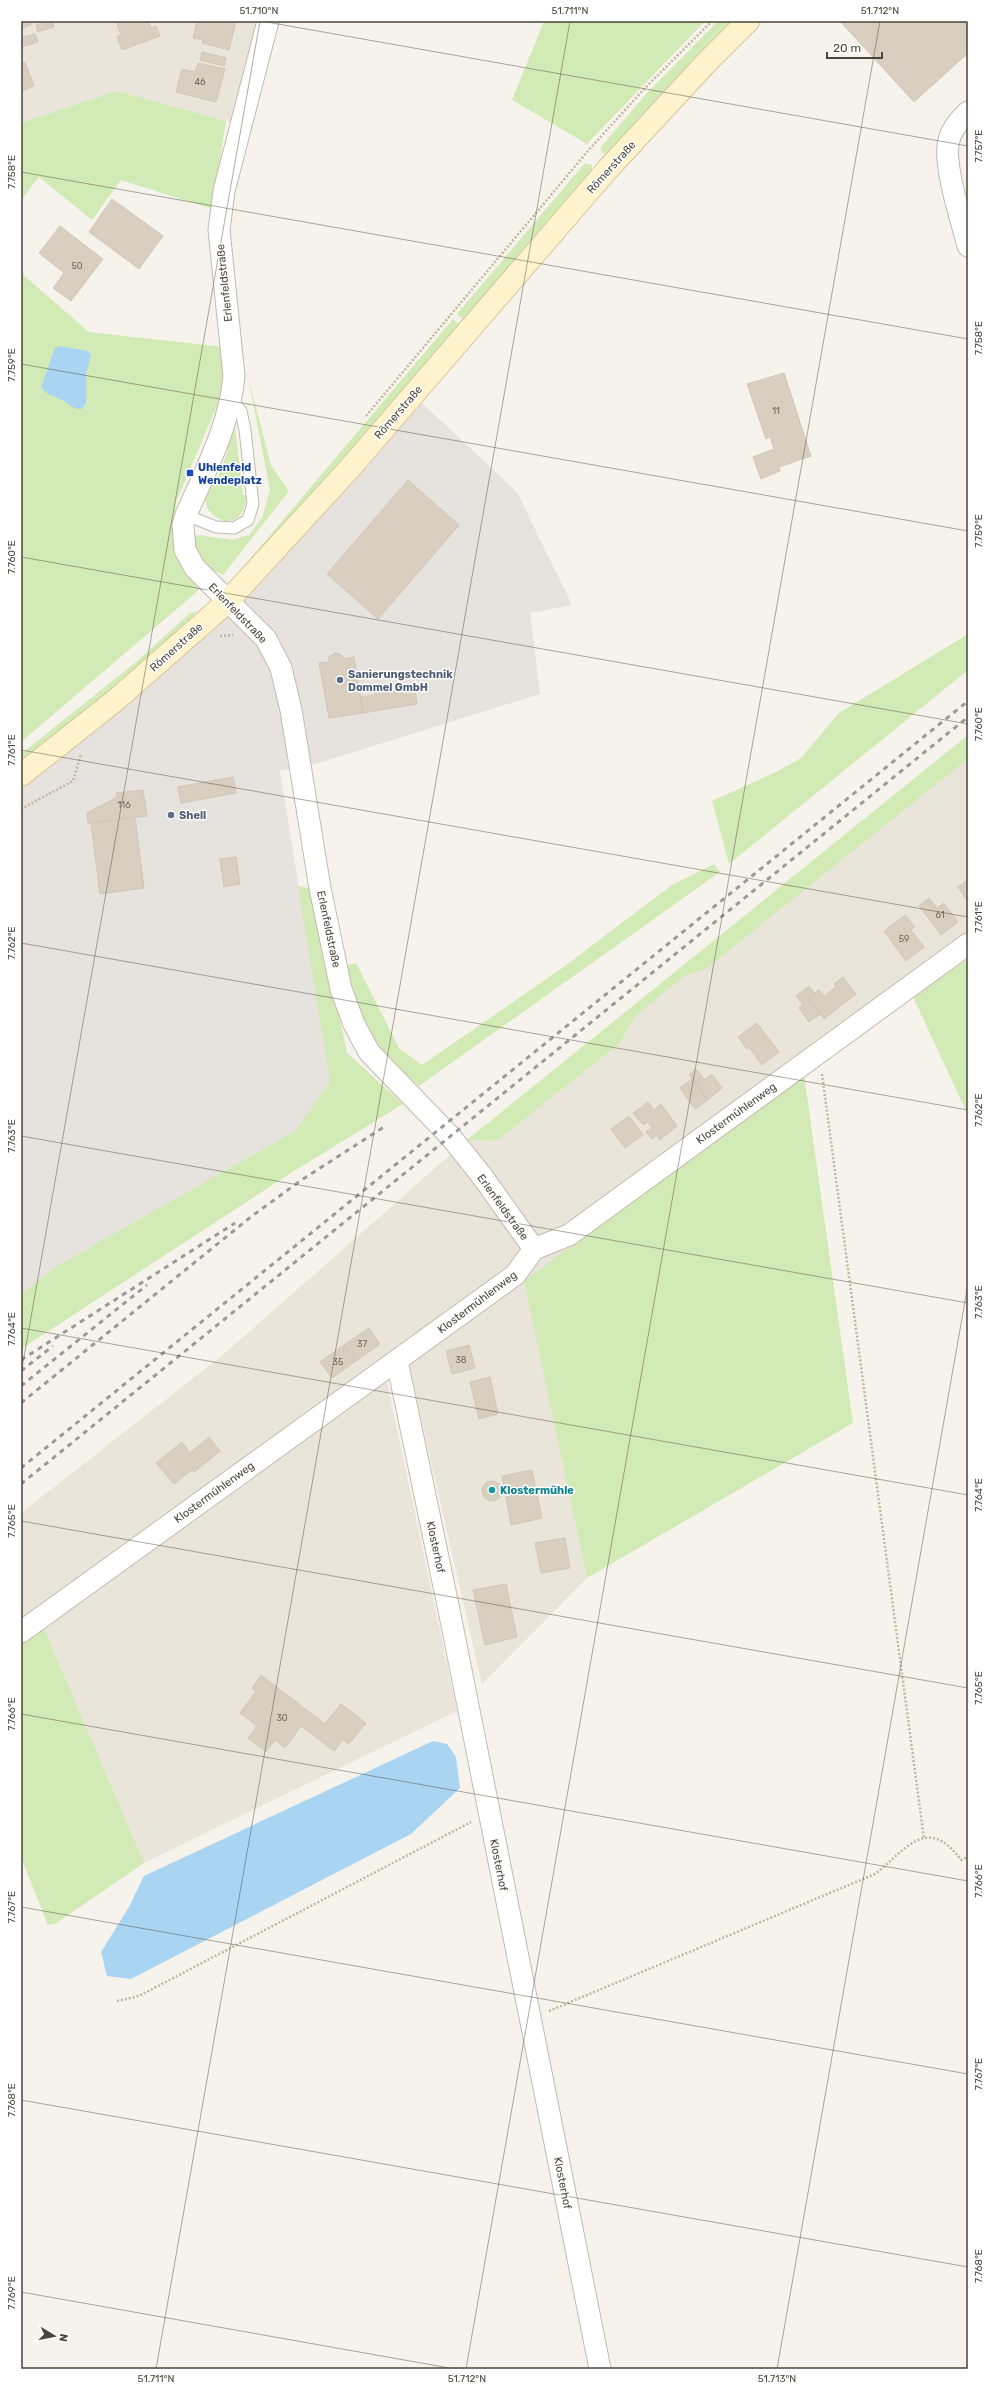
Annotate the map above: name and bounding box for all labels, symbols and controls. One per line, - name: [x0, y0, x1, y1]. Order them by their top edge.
- text: 51.710°N: [240, 5, 278, 17]
- text: 51.711°N: [552, 5, 588, 17]
- text: 51.712°N: [861, 5, 899, 17]
- scale bar: [827, 34, 882, 60]
- text: 20 m: [833, 41, 861, 55]
- house number: 46: [194, 77, 206, 87]
- text: 7.757°E: [973, 130, 985, 162]
- street label: Römerstraße: [584, 138, 638, 196]
- text: 7.758°E: [6, 155, 18, 189]
- street label: Erlenfeldstraße: [214, 243, 235, 323]
- house number: 50: [71, 261, 83, 271]
- text: 7.758°E: [973, 321, 985, 355]
- text: 7.759°E: [6, 348, 18, 382]
- street label: Römerstraße: [372, 383, 425, 442]
- house number: 11: [772, 406, 780, 416]
- place label: Uhlenfeld Wendeplatz: [198, 461, 262, 487]
- marker: Uhlenfeld Wendeplatz: [185, 468, 195, 478]
- text: 7.759°E: [973, 514, 985, 548]
- text: 7.760°E: [6, 540, 18, 574]
- street label: Erlenfeldstraße: [206, 581, 270, 646]
- street label: Römerstraße: [147, 620, 205, 674]
- place label: Sanierungstechnik Dommel GmbH: [348, 668, 453, 694]
- marker: Sanierungstechnik Dommel GmbH: [335, 675, 345, 685]
- text: 7.760°E: [973, 707, 985, 741]
- text: 7.761°E: [6, 734, 18, 766]
- house number: 116: [117, 800, 131, 810]
- place label: Shell: [179, 809, 206, 822]
- marker: Shell: [166, 810, 176, 820]
- street label: Erlenfeldstraße: [314, 889, 343, 969]
- text: 7.761°E: [973, 901, 985, 933]
- house number: 61: [935, 910, 945, 920]
- text: 7.762°E: [6, 926, 18, 960]
- house number: 59: [899, 934, 909, 944]
- street label: Klostermühlenweg: [694, 1080, 779, 1147]
- text: 7.762°E: [973, 1093, 985, 1127]
- text: 7.763°E: [6, 1119, 18, 1153]
- street label: Erlenfeldstraße: [474, 1172, 531, 1243]
- street label: Klostermühlenweg: [435, 1268, 519, 1336]
- text: 7.763°E: [973, 1285, 985, 1319]
- text: 7.764°E: [6, 1312, 18, 1346]
- house number: 37: [357, 1339, 367, 1349]
- house number: 38: [455, 1355, 467, 1365]
- house number: 35: [333, 1357, 343, 1367]
- street label: Klostermühlenweg: [172, 1459, 257, 1526]
- text: 7.764°E: [973, 1478, 985, 1512]
- place label: Klostermühle: [500, 1484, 574, 1497]
- marker: Klostermühle: [487, 1485, 497, 1495]
- text: 7.765°E: [6, 1504, 18, 1538]
- street label: Klosterhof: [424, 1520, 448, 1575]
- text: 7.765°E: [973, 1671, 985, 1705]
- text: 7.766°E: [6, 1697, 18, 1731]
- house number: 30: [276, 1713, 288, 1723]
- street label: Klosterhof: [487, 1838, 510, 1893]
- text: 7.766°E: [973, 1864, 985, 1898]
- text: 7.767°E: [6, 1891, 18, 1923]
- text: 7.767°E: [973, 2058, 985, 2090]
- text: 7.768°E: [6, 2083, 18, 2117]
- street label: Klosterhof: [551, 2156, 574, 2211]
- text: 7.768°E: [973, 2249, 985, 2283]
- text: 7.769°E: [6, 2276, 18, 2310]
- north arrow: [34, 2316, 74, 2356]
- text: N: [56, 2333, 70, 2343]
- text: 51.711°N: [138, 2373, 174, 2385]
- text: 51.712°N: [448, 2373, 486, 2385]
- text: 51.713°N: [758, 2373, 796, 2385]

